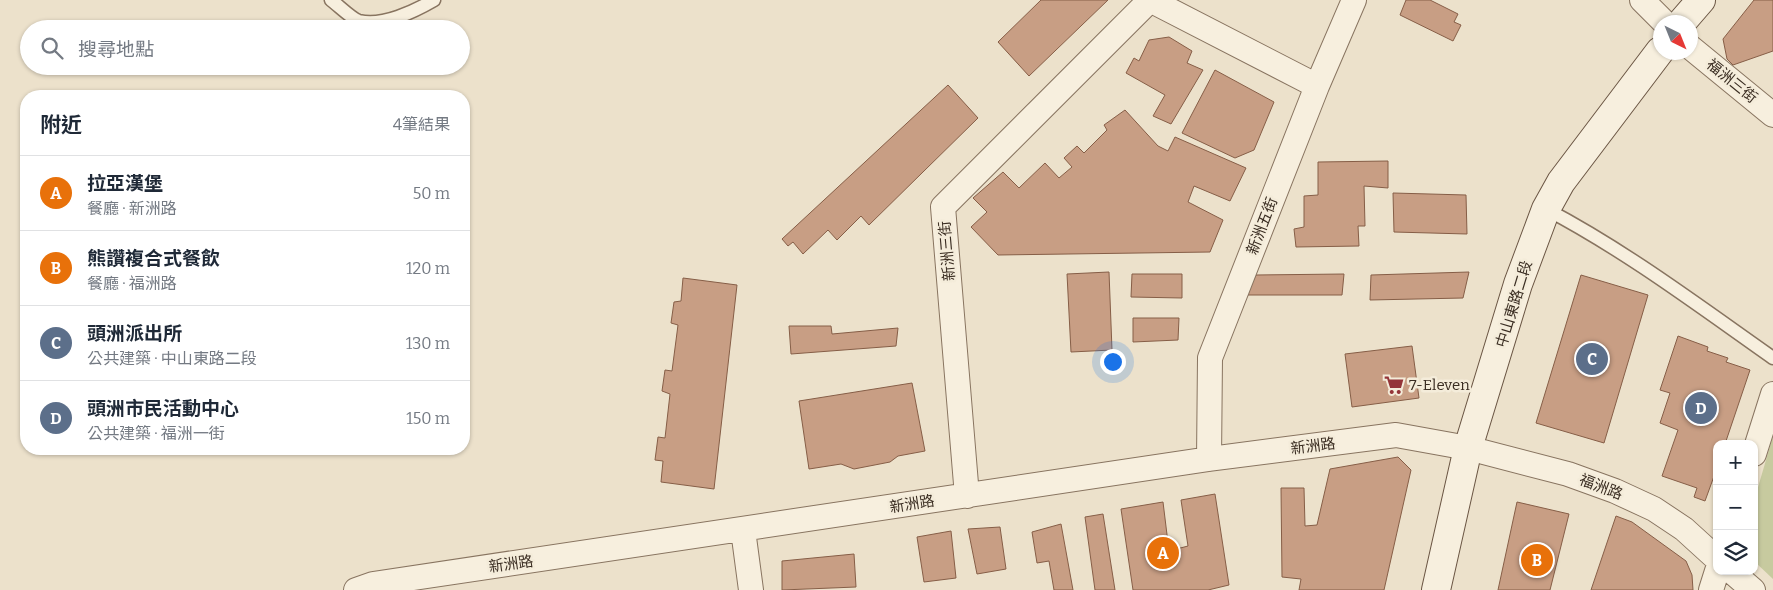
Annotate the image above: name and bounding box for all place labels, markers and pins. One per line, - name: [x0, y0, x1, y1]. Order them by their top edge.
- pin: C: [1576, 340, 1608, 378]
- supermarket icon: 7-Eleven: [1383, 374, 1405, 396]
- place label: 7-Eleven: [1409, 376, 1470, 394]
- pin: D: [1685, 389, 1717, 427]
- pin: A: [1147, 534, 1179, 572]
- pin: B: [1521, 541, 1553, 579]

